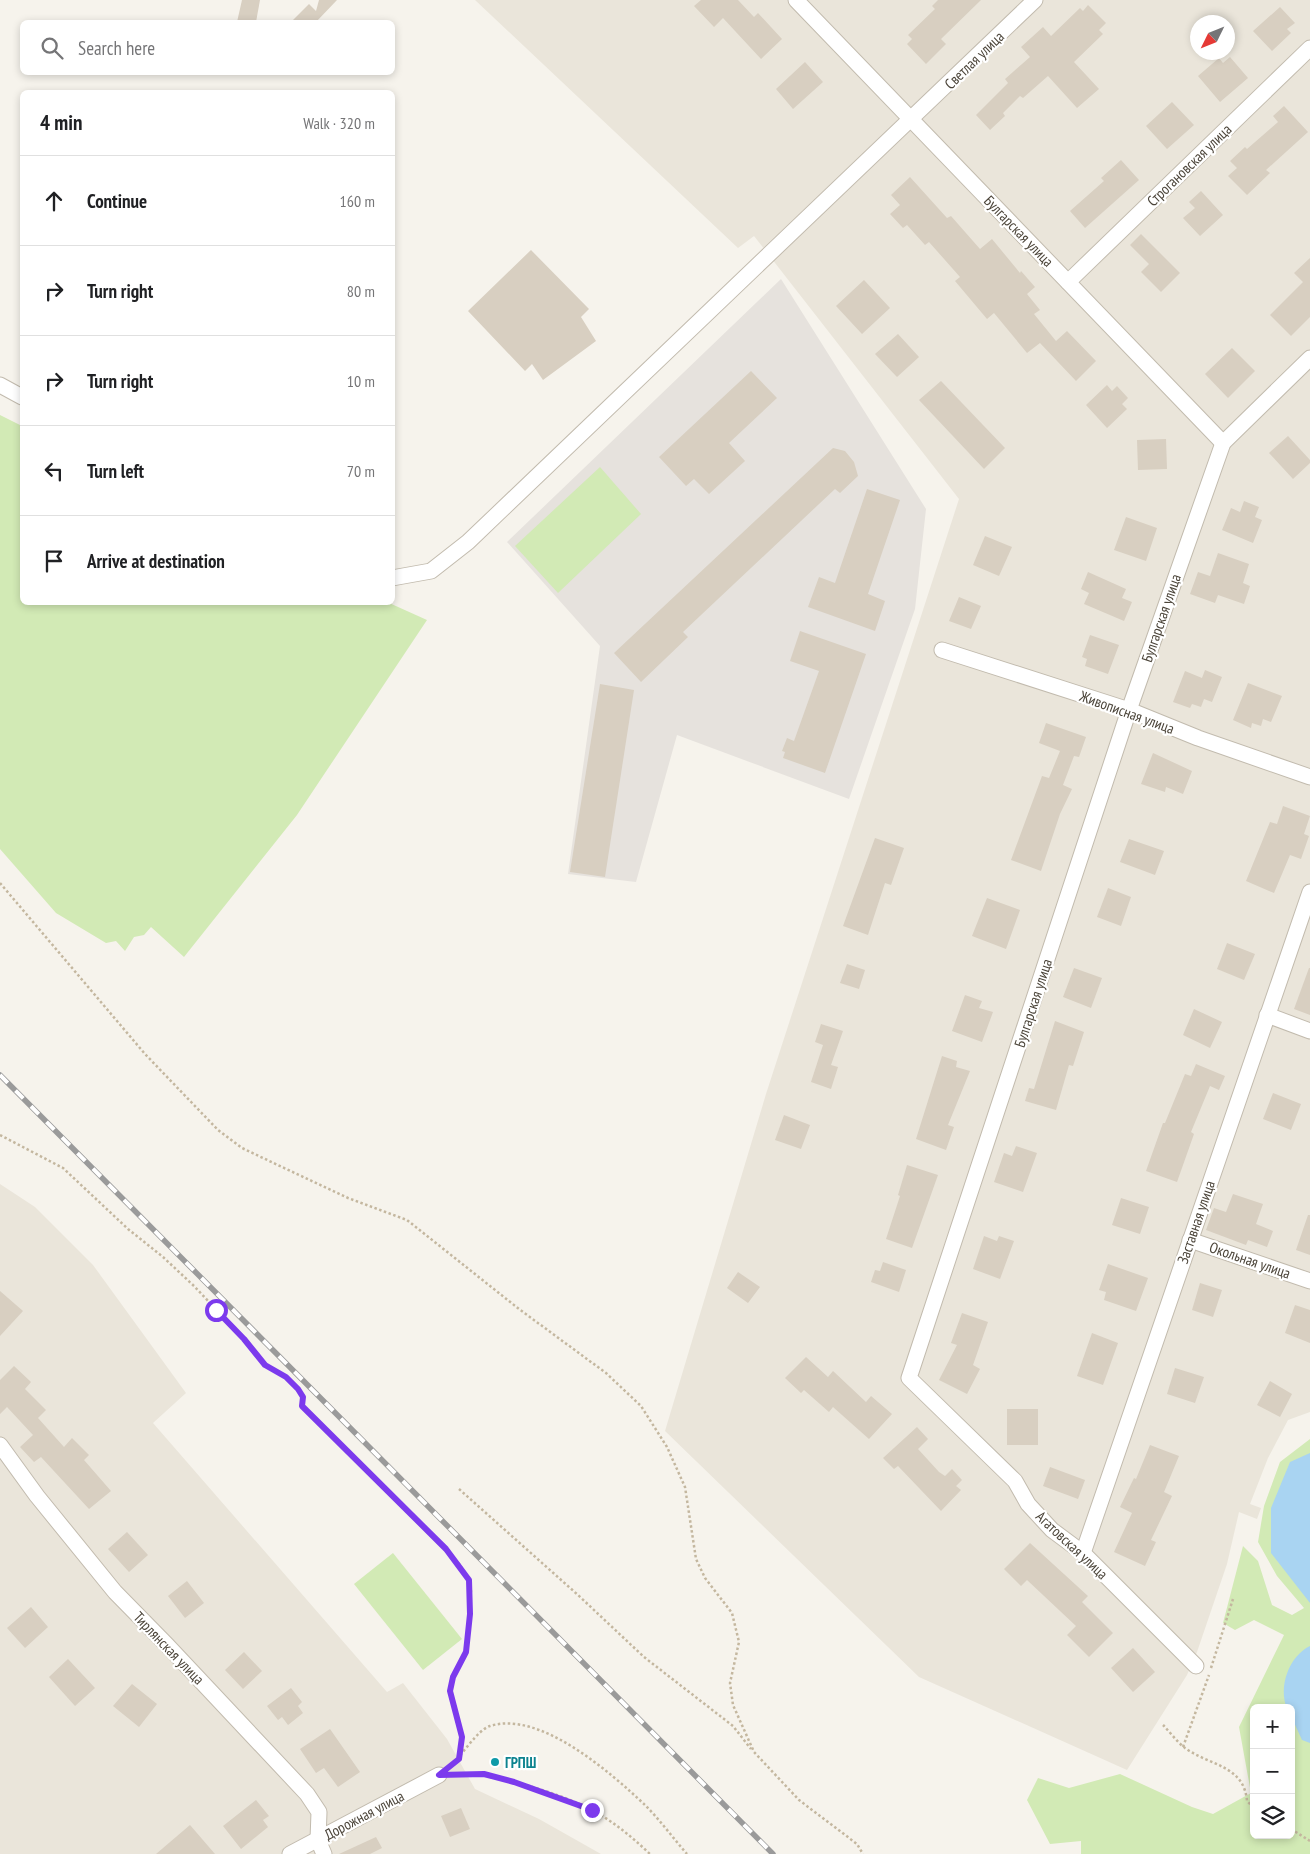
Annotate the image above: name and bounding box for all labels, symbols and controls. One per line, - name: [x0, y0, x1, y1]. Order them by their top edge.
- north arrow: [1190, 15, 1235, 60]
- search box: [20, 20, 395, 75]
- street label: Светлая улица: [940, 27, 1008, 93]
- icon: search: [38, 34, 66, 62]
- text: Search here: [78, 36, 155, 60]
- text: 4 min: [40, 109, 82, 136]
- text: Walk · 320 m: [303, 113, 375, 133]
- street label: Строгановская улица: [1143, 120, 1235, 210]
- icon: ahead: [40, 187, 68, 215]
- text: Continue: [87, 189, 147, 213]
- text: 160 m: [340, 191, 375, 211]
- street label: Булгарская улица: [980, 191, 1058, 271]
- icon: right: [40, 277, 68, 305]
- text: Turn right: [87, 279, 153, 303]
- text: 80 m: [347, 281, 375, 301]
- icon: right: [40, 367, 68, 395]
- text: Turn right: [87, 369, 153, 393]
- text: 10 m: [347, 371, 375, 391]
- icon: left: [40, 457, 68, 485]
- text: Turn left: [87, 459, 144, 483]
- text: 70 m: [347, 461, 375, 481]
- icon: arrive: [40, 547, 68, 575]
- text: Arrive at destination: [87, 549, 225, 573]
- street label: Булгарская улица: [1137, 571, 1185, 665]
- street label: Живописная улица: [1076, 686, 1177, 738]
- street label: Булгарская улица: [1010, 956, 1056, 1050]
- street label: Заставная улица: [1173, 1178, 1219, 1266]
- street label: Окольная улица: [1207, 1237, 1293, 1283]
- route start: [205, 1299, 228, 1322]
- street label: Агатовская улица: [1032, 1507, 1112, 1583]
- street label: Тирлянская улица: [130, 1608, 208, 1688]
- map controls: [1250, 1704, 1295, 1839]
- button: +: [1250, 1704, 1295, 1749]
- button: −: [1250, 1749, 1295, 1794]
- place label: ГРПШ: [505, 1753, 536, 1772]
- marker: ГРПШ: [489, 1756, 501, 1768]
- street label: Дорожная улица: [321, 1786, 407, 1844]
- button: layers: [1250, 1794, 1295, 1839]
- route end: [581, 1799, 604, 1822]

